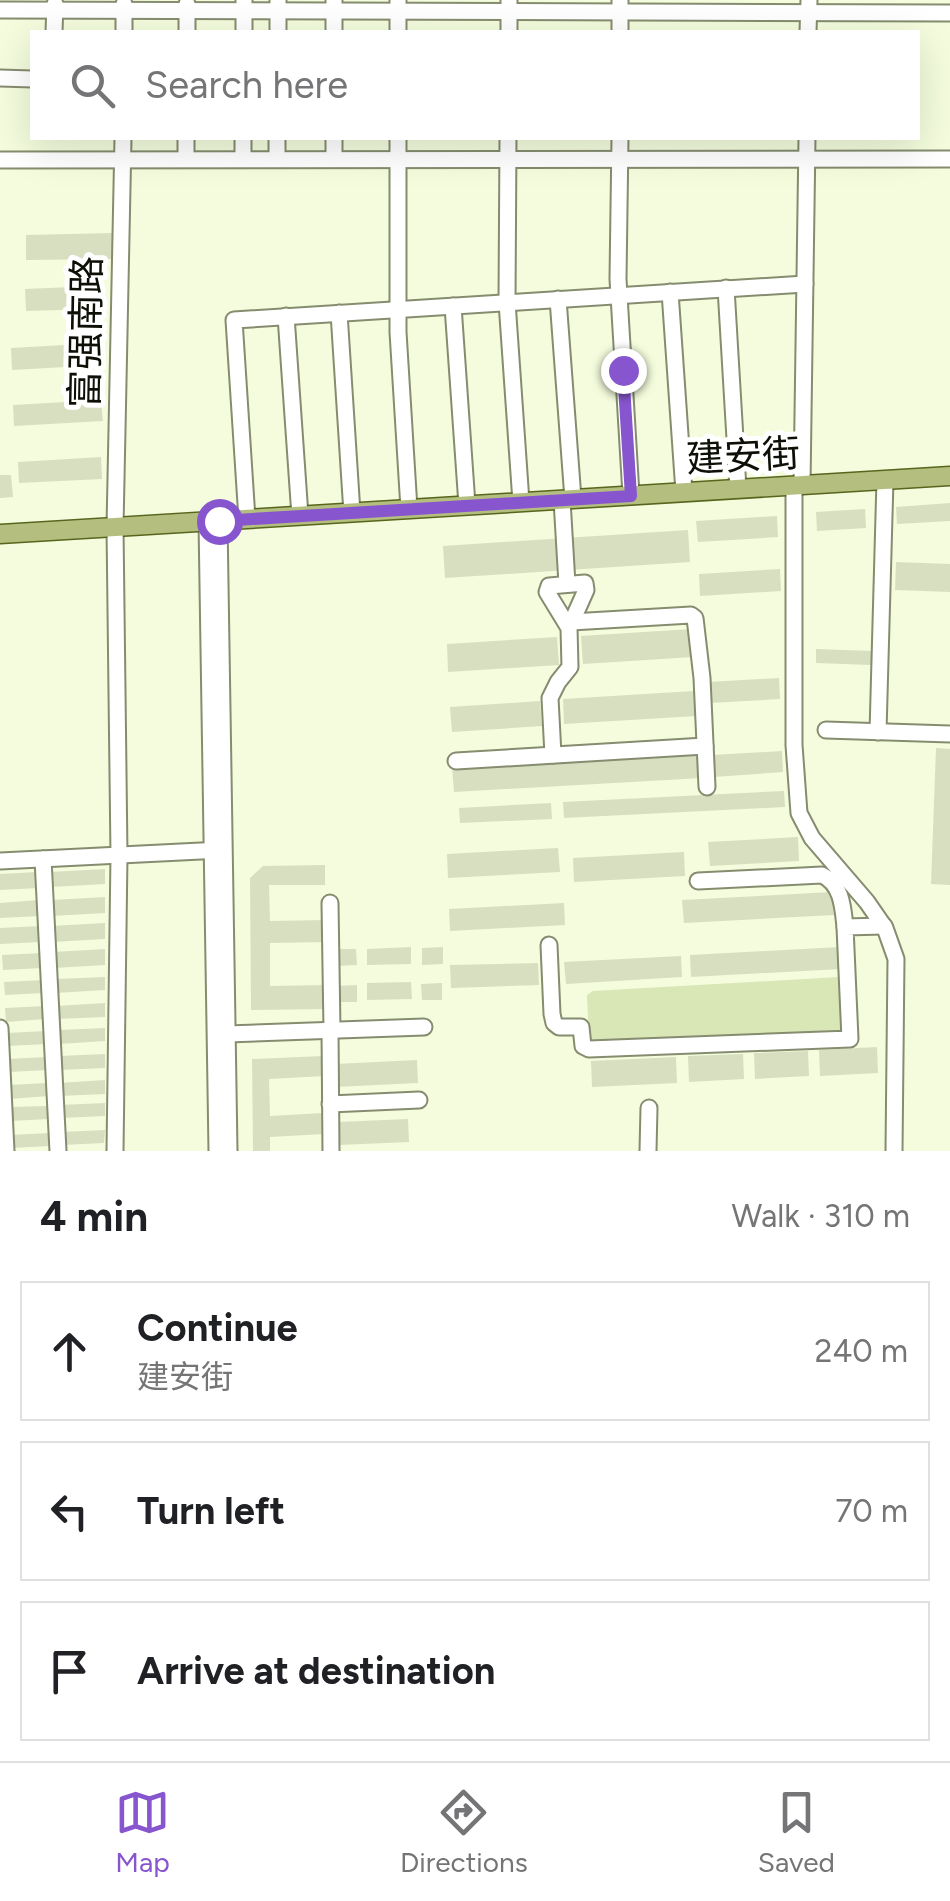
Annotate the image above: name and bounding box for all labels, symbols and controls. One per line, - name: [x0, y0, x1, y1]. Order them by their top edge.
- search box: [30, 30, 920, 140]
- icon: search: [65, 58, 120, 113]
- text: Search here: [145, 62, 348, 108]
- street label: 富强南路: [62, 256, 110, 408]
- route end: [601, 348, 647, 394]
- street label: 建安街: [685, 430, 801, 482]
- route start: [197, 499, 243, 545]
- text: 4 min: [40, 1191, 148, 1242]
- text: Walk · 310 m: [731, 1197, 910, 1235]
- text: Continue: [137, 1305, 298, 1351]
- icon: ahead: [42, 1324, 97, 1379]
- text: 240 m: [815, 1332, 908, 1370]
- text: 建安街: [137, 1358, 233, 1396]
- icon: left: [42, 1484, 97, 1539]
- text: Turn left: [137, 1488, 285, 1534]
- text: 70 m: [835, 1492, 908, 1530]
- icon: arrive: [42, 1644, 97, 1699]
- text: Arrive at destination: [137, 1648, 495, 1694]
- tab: Map: [115, 1785, 170, 1879]
- tab: Directions: [400, 1785, 528, 1879]
- tab: Saved: [758, 1785, 835, 1879]

